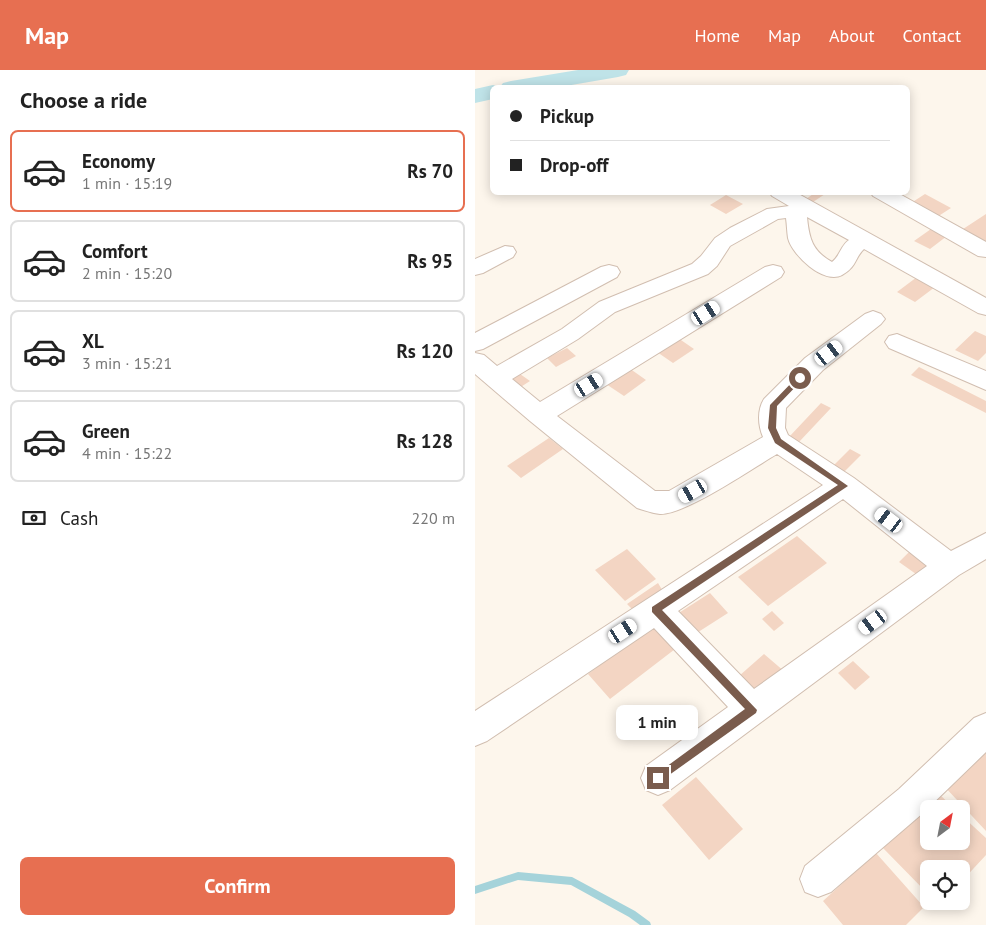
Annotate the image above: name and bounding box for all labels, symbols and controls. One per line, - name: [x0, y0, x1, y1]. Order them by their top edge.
- text: Map: [25, 20, 69, 51]
- text: Home: [694, 24, 740, 47]
- text: Map: [768, 24, 801, 47]
- text: About: [829, 24, 875, 47]
- text: Contact: [903, 24, 961, 47]
- text: Choose a ride: [20, 86, 147, 114]
- text: Pickup: [540, 104, 594, 128]
- icon: car: [22, 149, 67, 194]
- text: Economy: [82, 149, 155, 173]
- text: Drop-off: [540, 153, 608, 177]
- text: Rs 70: [407, 159, 453, 183]
- text: 1 min · 15:19: [82, 173, 172, 193]
- icon: car: [22, 239, 67, 284]
- text: Comfort: [82, 239, 148, 263]
- text: Rs 95: [407, 249, 453, 273]
- text: 2 min · 15:20: [82, 263, 172, 283]
- car: [689, 299, 722, 327]
- icon: car: [22, 329, 67, 374]
- text: XL: [82, 329, 104, 353]
- car: [812, 338, 845, 368]
- text: Rs 120: [396, 339, 453, 363]
- text: 3 min · 15:21: [82, 353, 172, 373]
- route start: [789, 367, 811, 389]
- car: [572, 371, 605, 399]
- icon: car: [22, 419, 67, 464]
- text: Green: [82, 419, 130, 443]
- text: Rs 128: [396, 429, 453, 453]
- text: 4 min · 15:22: [82, 443, 172, 463]
- car: [676, 477, 709, 505]
- icon: cash: [20, 504, 48, 532]
- car: [872, 505, 905, 535]
- text: Cash: [60, 506, 98, 530]
- text: 220 m: [412, 508, 455, 528]
- car: [856, 607, 889, 637]
- car: [606, 617, 639, 645]
- callout: 1 min: [617, 706, 699, 740]
- text: 1 min: [637, 712, 677, 732]
- route end: [647, 767, 669, 789]
- north arrow: [920, 800, 970, 850]
- map controls: [920, 800, 970, 910]
- button: Confirm: [20, 857, 455, 915]
- button: locate: [920, 860, 970, 910]

